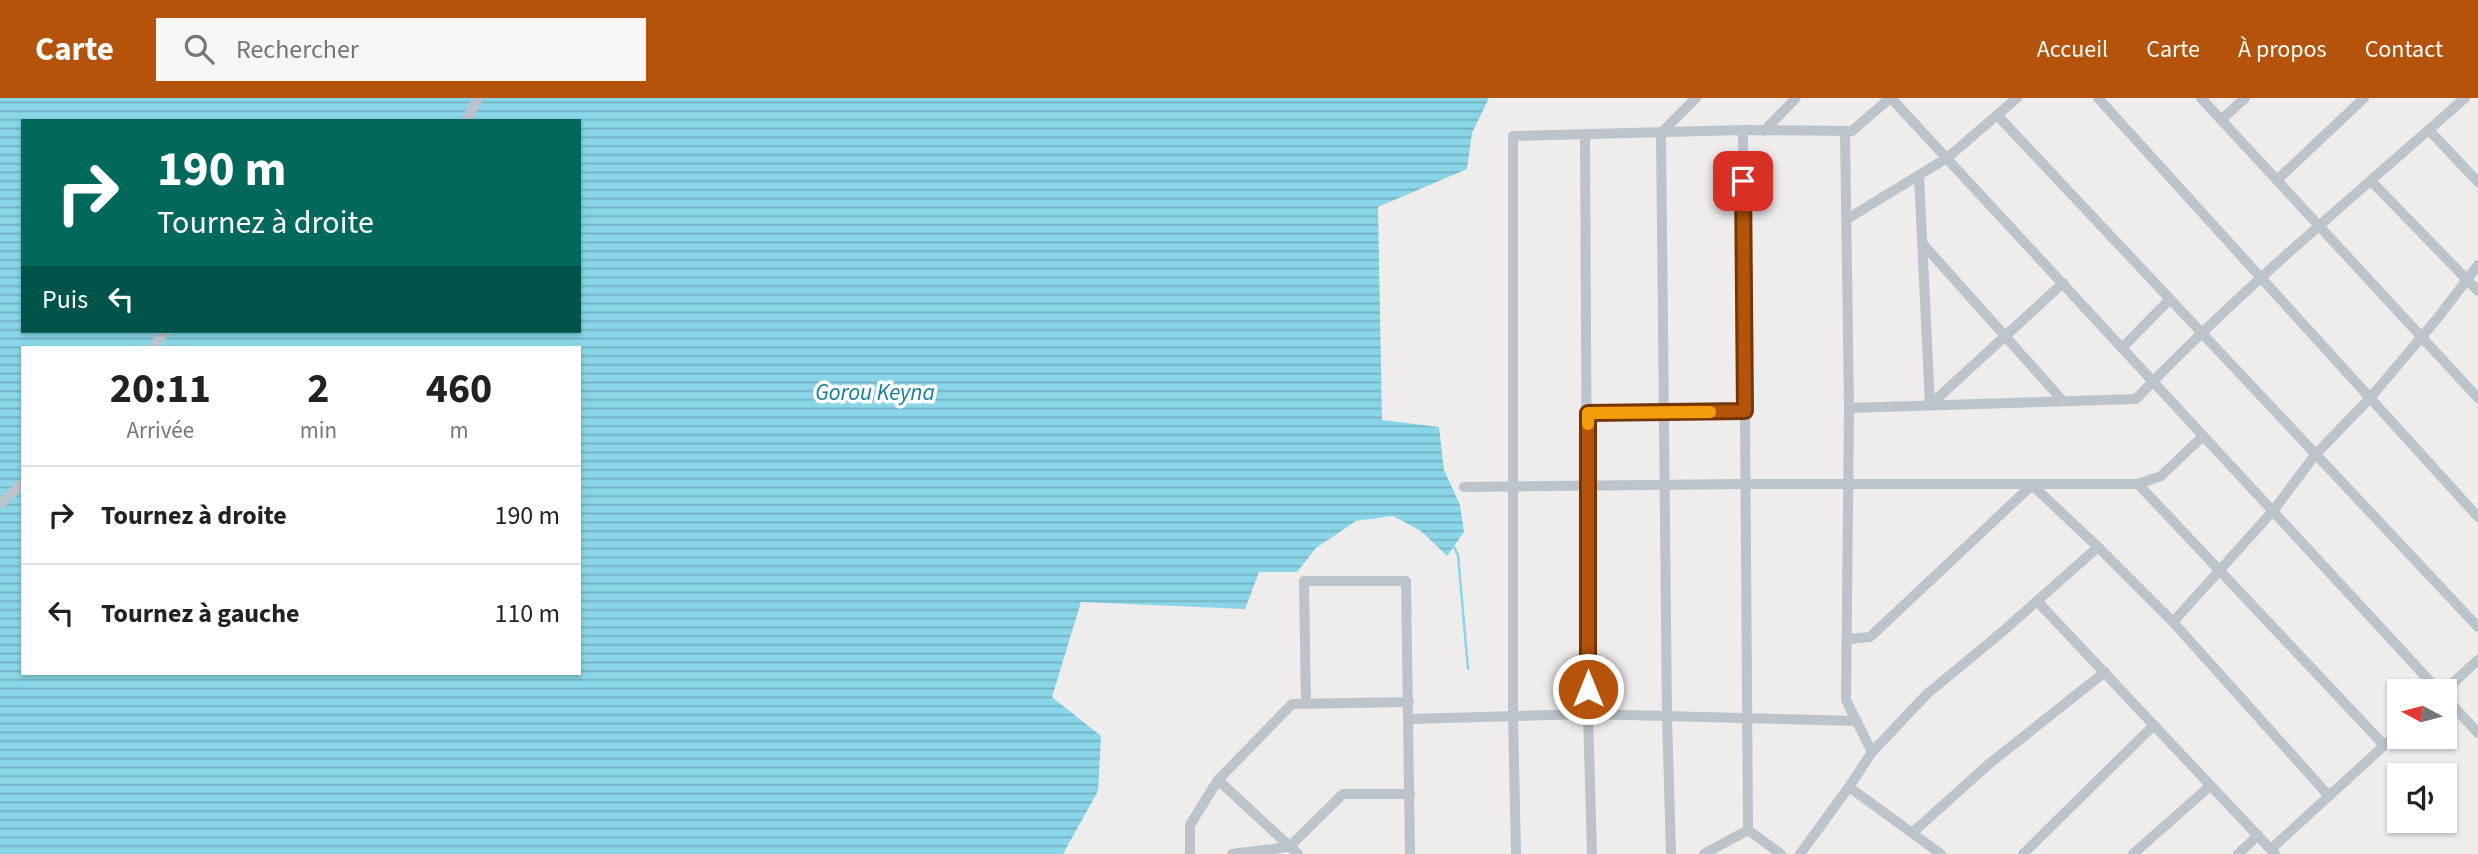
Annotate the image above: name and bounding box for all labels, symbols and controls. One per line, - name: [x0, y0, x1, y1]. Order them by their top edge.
- search box: [156, 18, 646, 81]
- text: Carte: [35, 26, 114, 73]
- icon: search: [180, 30, 218, 68]
- text: Rechercher: [236, 31, 359, 68]
- text: Accueil: [2037, 32, 2108, 67]
- text: Carte: [2146, 32, 2200, 67]
- text: À propos: [2238, 32, 2327, 67]
- text: Contact: [2365, 32, 2443, 67]
- text: 190 m: [157, 135, 286, 205]
- icon: right: [42, 147, 133, 238]
- pin: [1713, 151, 1773, 211]
- icon: arrive: [1724, 162, 1762, 200]
- text: Tournez à droite: [157, 200, 374, 246]
- icon: left: [102, 280, 140, 318]
- text: Puis: [42, 281, 88, 318]
- text: 20:11: [110, 359, 211, 419]
- text: 2: [307, 359, 329, 419]
- text: 460: [426, 359, 492, 419]
- water label: Gorou Keyna: [815, 376, 935, 409]
- text: Arrivée: [127, 414, 194, 447]
- text: min: [300, 414, 337, 447]
- text: m: [449, 414, 469, 447]
- icon: right: [42, 496, 80, 534]
- text: Tournez à droite: [101, 497, 287, 534]
- text: 190 m: [494, 497, 560, 534]
- icon: left: [42, 594, 80, 632]
- text: Tournez à gauche: [101, 595, 300, 632]
- text: 110 m: [494, 595, 560, 632]
- position arrow: [1551, 652, 1625, 726]
- north arrow: [2387, 679, 2457, 749]
- map controls: [2387, 679, 2457, 833]
- button: sound: [2387, 763, 2457, 833]

